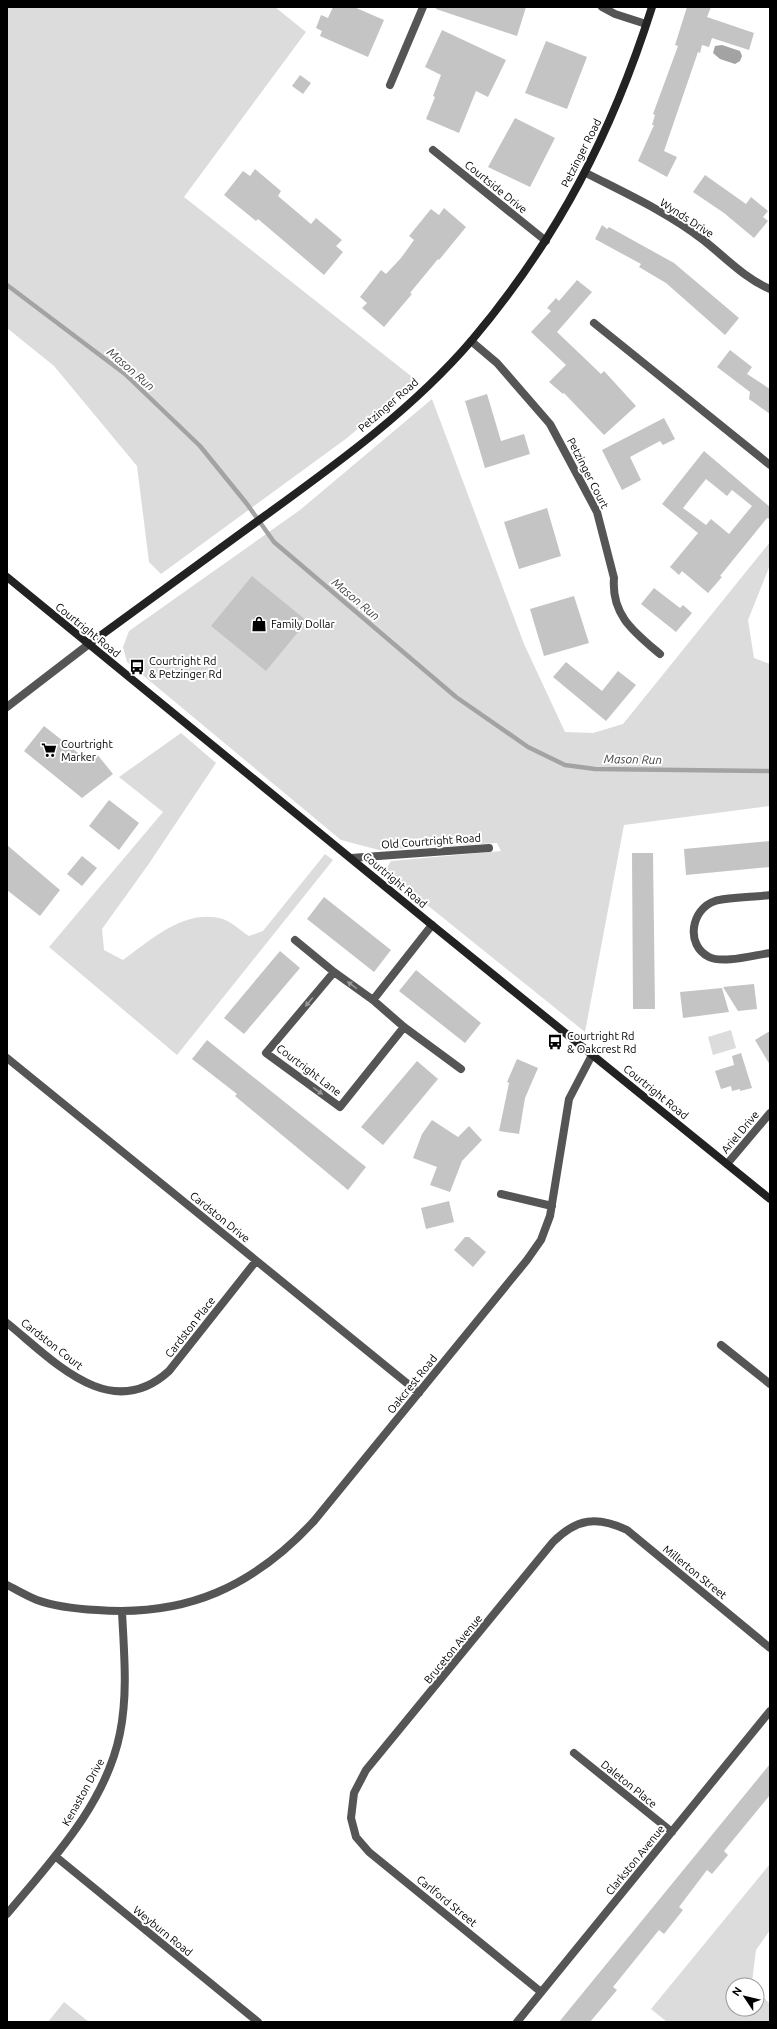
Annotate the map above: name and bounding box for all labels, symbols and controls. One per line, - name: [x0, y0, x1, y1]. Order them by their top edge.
- street label: Petzinger Road: [559, 117, 603, 189]
- street label: Courtside Drive: [463, 158, 529, 216]
- street label: Wynds Drive: [658, 196, 716, 240]
- water label: Mason Run: [105, 345, 157, 393]
- street label: Petzinger Road: [356, 376, 420, 434]
- street label: Petzinger Court: [565, 436, 611, 511]
- water label: Mason Run: [330, 575, 382, 623]
- street label: Courtright Road: [53, 600, 123, 660]
- shop icon: Family Dollar: [250, 615, 268, 633]
- place label: Family Dollar: [271, 618, 336, 630]
- place label: Courtright Rd & Petzinger Rd: [149, 655, 222, 680]
- bus stop icon: Courtright Rd & Petzinger Rd: [128, 658, 146, 676]
- place label: Courtright Marker: [61, 738, 113, 763]
- supermarket icon: Courtright Marker: [40, 741, 58, 759]
- water label: Mason Run: [604, 752, 662, 766]
- street label: Old Courtright Road: [381, 832, 481, 850]
- street label: Courtright Road: [361, 850, 429, 910]
- one-way arrow: [346, 981, 357, 989]
- one-way arrow: [304, 997, 313, 1008]
- place label: Courtright Rd & Oakcrest Rd: [567, 1030, 637, 1055]
- bus stop icon: Courtright Rd & Oakcrest Rd: [546, 1033, 564, 1051]
- street label: Courtright Lane: [274, 1042, 344, 1098]
- street label: Courtright Road: [621, 1062, 691, 1122]
- one-way arrow: [312, 1087, 323, 1095]
- street label: Ariel Drive: [719, 1108, 761, 1156]
- street label: Cardston Drive: [188, 1189, 252, 1245]
- street label: Cardston Place: [163, 1294, 217, 1360]
- street label: Cardston Court: [19, 1316, 86, 1372]
- street label: Oakcrest Road: [385, 1352, 439, 1416]
- street label: Millerton Street: [661, 1543, 730, 1602]
- street label: Bruceton Avenue: [422, 1612, 484, 1686]
- street label: Kenaston Drive: [60, 1756, 106, 1828]
- street label: Daleton Place: [599, 1758, 659, 1810]
- street label: Clarkston Avenue: [603, 1823, 667, 1897]
- street label: Carlford Street: [415, 1873, 480, 1929]
- street label: Weyburn Road: [131, 1904, 195, 1958]
- north arrow: [725, 1977, 765, 2017]
- text: N: [730, 1984, 744, 1998]

